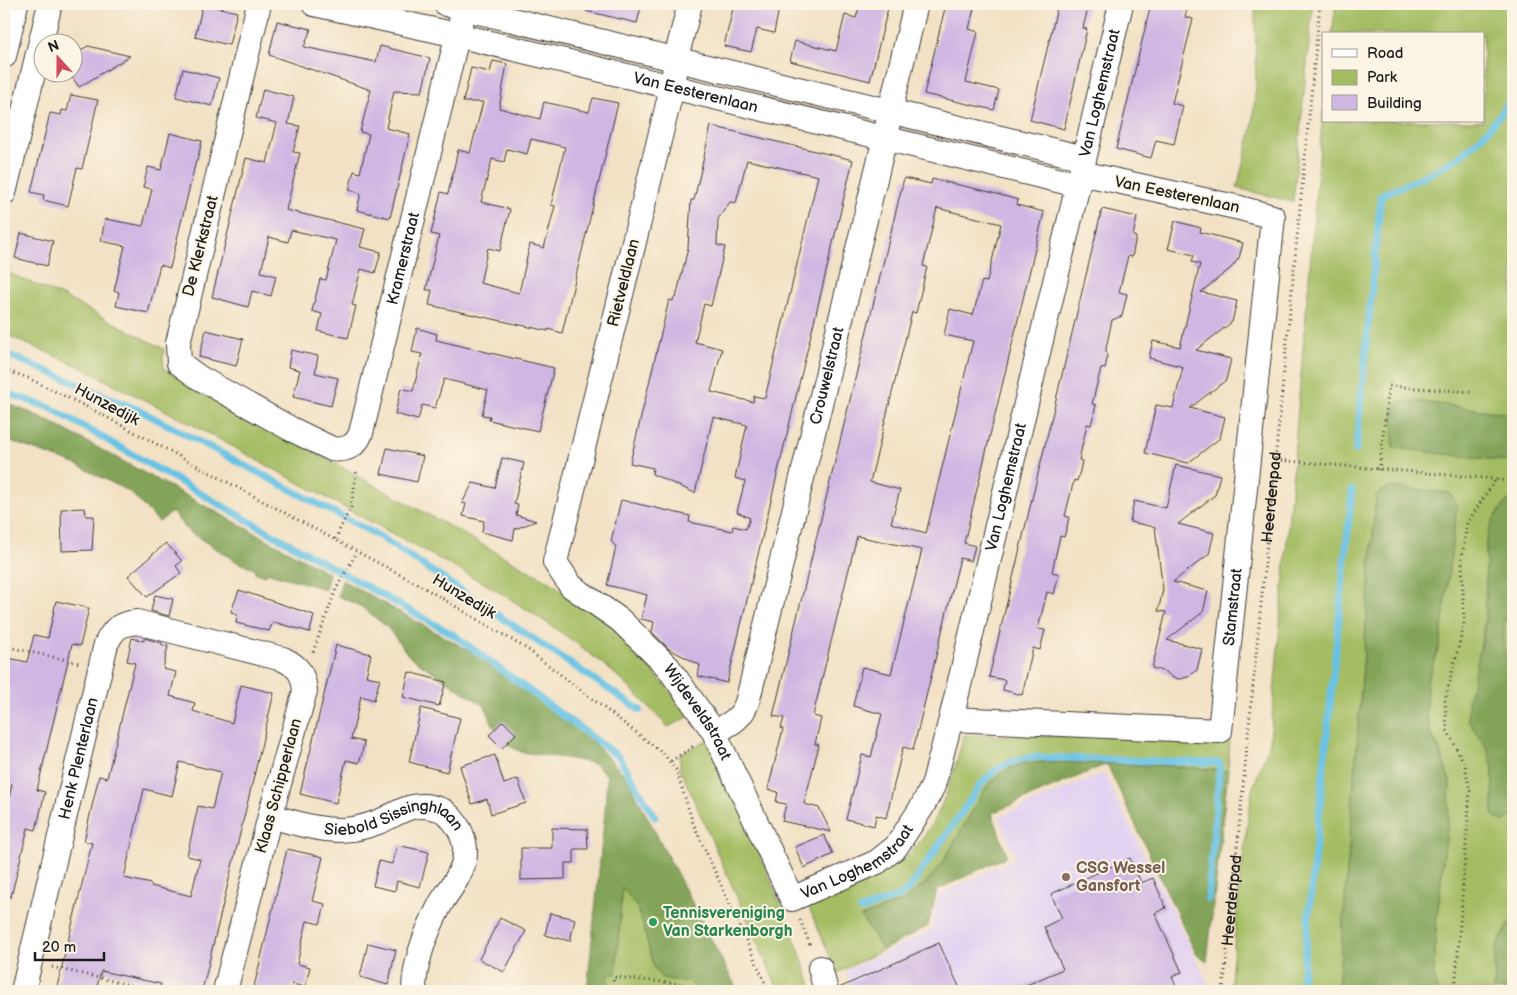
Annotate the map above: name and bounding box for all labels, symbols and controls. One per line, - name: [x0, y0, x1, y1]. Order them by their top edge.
- street label: Van Loghemstraat: [1075, 27, 1124, 159]
- north arrow: [32, 32, 82, 82]
- legend: [1322, 32, 1484, 122]
- text: N: [46, 37, 61, 56]
- text: Road: [1367, 44, 1403, 63]
- street label: Van Eesterenlaan: [632, 68, 760, 117]
- text: Park: [1367, 68, 1398, 87]
- text: Building: [1367, 94, 1422, 113]
- street label: Van Eesterenlaan: [1113, 172, 1241, 218]
- street label: De Klerkstraat: [179, 193, 223, 298]
- street label: Kramerstraat: [383, 210, 424, 307]
- street label: Rietveldlaan: [604, 237, 644, 329]
- street label: Crouwelstraat: [806, 325, 848, 427]
- street label: Hunzedijk: [71, 380, 143, 430]
- street label: Van Loghemstraat: [982, 421, 1031, 553]
- street label: Heerdenpad: [1258, 451, 1285, 544]
- street label: Stamstraat: [1219, 567, 1246, 647]
- street label: Hunzedijk: [429, 571, 499, 624]
- street label: Wijdeveldstraat: [659, 660, 735, 763]
- street label: Henk Plenterlaan: [55, 696, 102, 821]
- street label: Klaas Schipperlaan: [252, 716, 306, 856]
- street label: Siebold Sissinghlaan: [323, 796, 467, 840]
- street label: Van Loghemstraat: [798, 821, 917, 903]
- street label: Heerdenpad: [1218, 854, 1246, 947]
- place label: CSG Wessel Gansfort: [1076, 859, 1165, 896]
- marker: CSG Wessel Gansfort: [1060, 871, 1072, 883]
- place label: Tennisvereniging Van Starkenborgh: [663, 904, 792, 941]
- marker: Tennisvereniging Van Starkenborgh: [647, 916, 659, 928]
- scale bar: [35, 930, 104, 962]
- text: 20 m: [42, 938, 76, 957]

